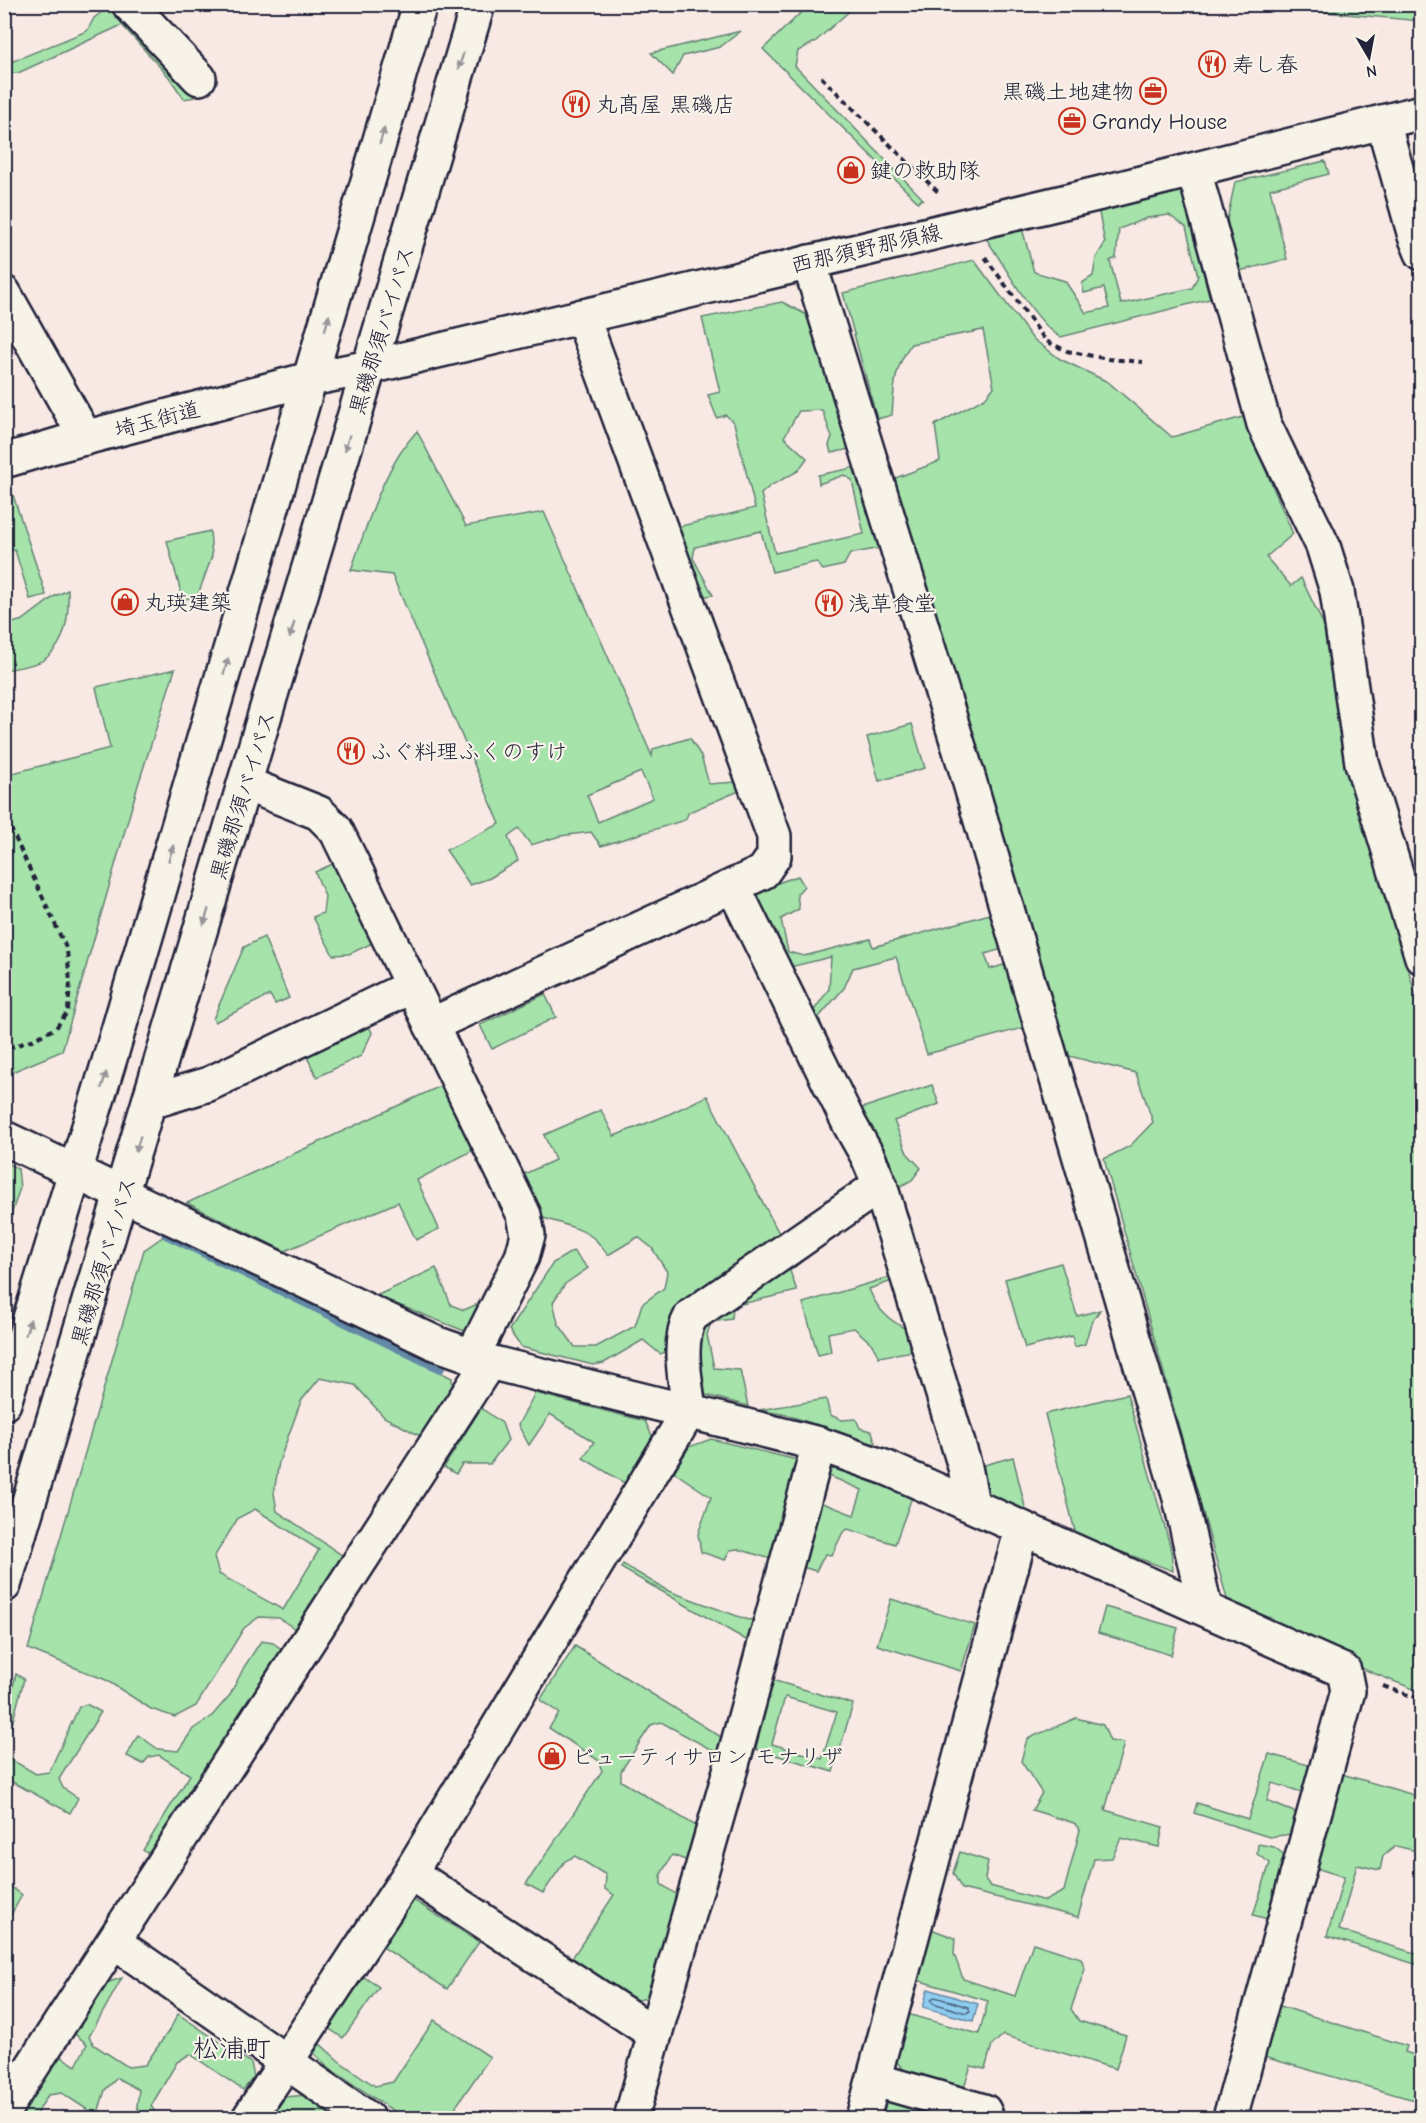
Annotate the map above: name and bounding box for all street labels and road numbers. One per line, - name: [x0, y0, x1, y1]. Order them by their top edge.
- street label: 西那須野那須線: [788, 219, 944, 279]
- street label: 黒磯那須バイパス: [344, 243, 420, 418]
- street label: 埼玉街道: [111, 396, 203, 444]
- street label: 黒磯那須バイパス: [205, 708, 281, 883]
- street label: 黒磯那須バイパス: [66, 1174, 142, 1349]

